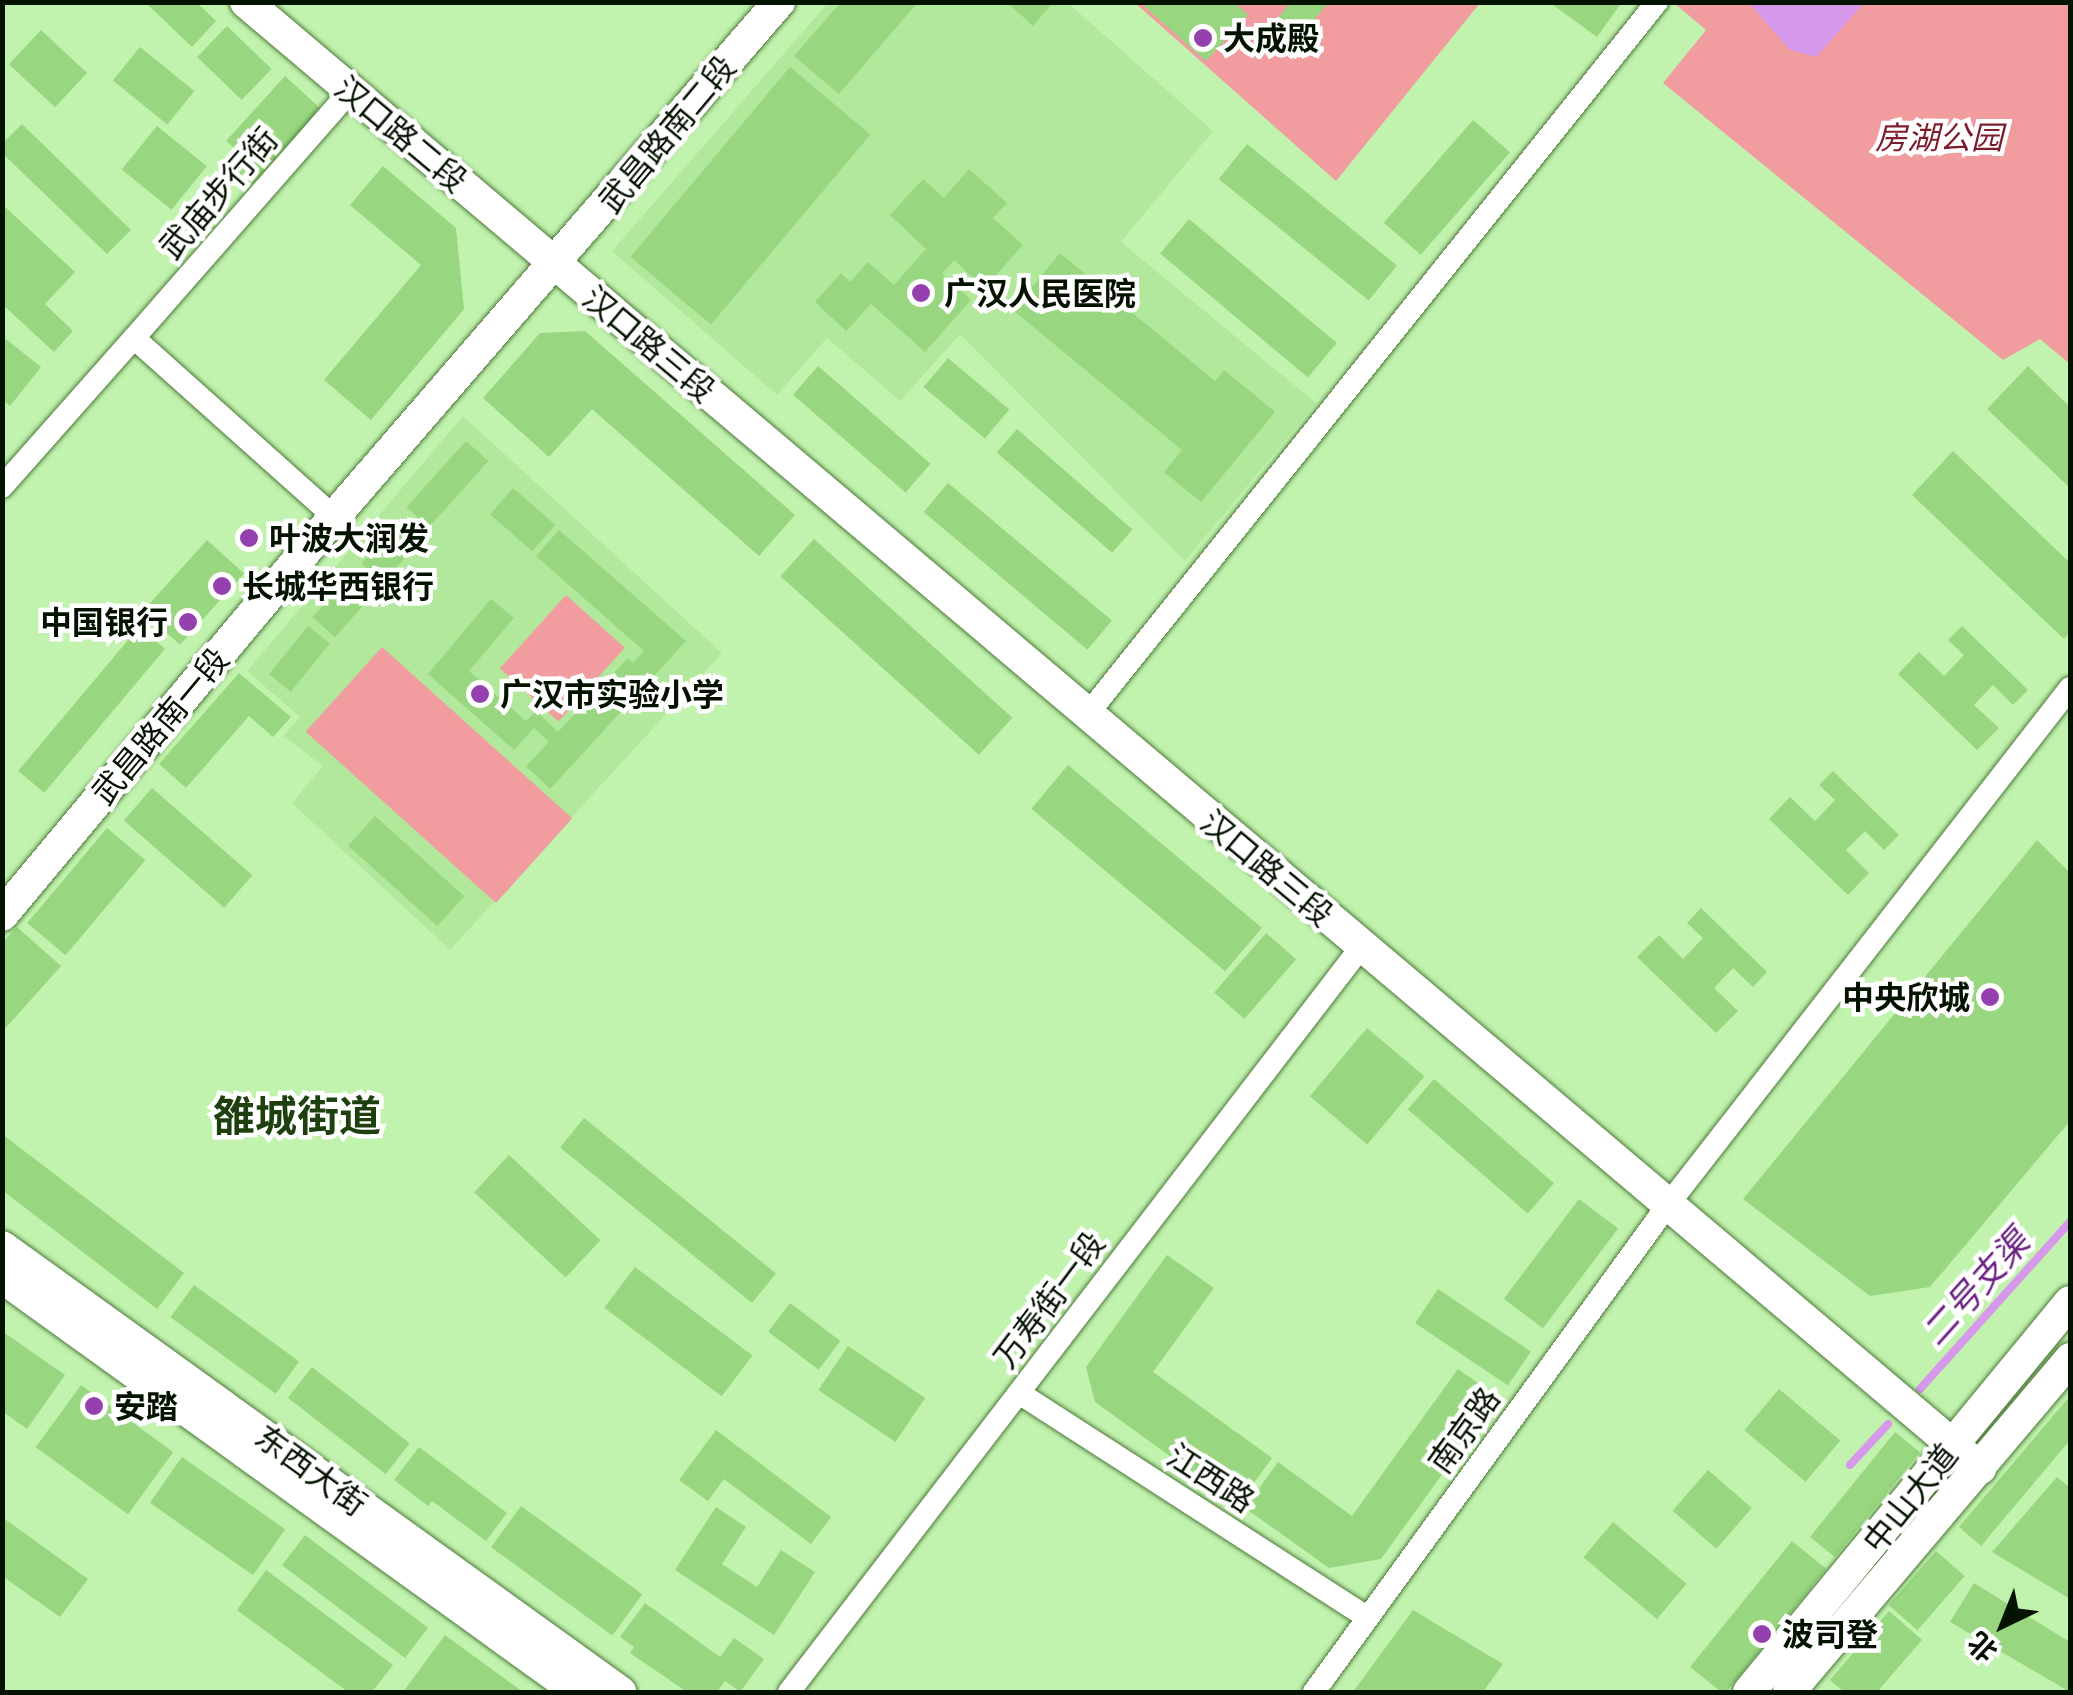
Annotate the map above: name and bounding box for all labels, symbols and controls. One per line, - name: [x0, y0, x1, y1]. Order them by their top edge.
- place label: 大成殿: [1223, 19, 1319, 57]
- marker: 大成殿: [1192, 27, 1214, 49]
- street label: 武昌路南二段: [591, 48, 743, 220]
- street label: 汉口路二段: [327, 68, 475, 200]
- park label: 房湖公园: [1875, 118, 2003, 156]
- street label: 武庙步行街: [151, 120, 285, 266]
- place label: 广汉人民医院: [944, 274, 1136, 312]
- street label: 汉口路三段: [575, 278, 723, 410]
- marker: 广汉人民医院: [908, 280, 934, 306]
- place label: 叶波大润发: [269, 519, 429, 557]
- marker: 叶波大润发: [238, 527, 260, 549]
- place label: 长城华西银行: [242, 567, 434, 605]
- marker: 长城华西银行: [211, 575, 233, 597]
- place label: 中国银行: [40, 603, 168, 641]
- marker: 中国银行: [177, 611, 199, 633]
- street label: 武昌路南一段: [84, 640, 236, 812]
- place label: 广汉市实验小学: [500, 675, 724, 713]
- marker: 广汉市实验小学: [469, 683, 491, 705]
- street label: 汉口路三段: [1193, 802, 1341, 934]
- place label: 中央欣城: [1842, 978, 1970, 1016]
- marker: 中央欣城: [1979, 986, 2001, 1008]
- district label: 雒城街道: [213, 1091, 381, 1141]
- water label: 二号支渠: [1913, 1221, 2037, 1353]
- street label: 万寿街一段: [986, 1225, 1112, 1375]
- street label: 南京路: [1420, 1380, 1508, 1480]
- place label: 安踏: [114, 1387, 178, 1425]
- marker: 安踏: [83, 1395, 105, 1417]
- street label: 东西大街: [248, 1417, 374, 1523]
- street label: 江西路: [1160, 1436, 1262, 1520]
- street label: 中山大道: [1855, 1436, 1965, 1560]
- north arrow: [1953, 1575, 2053, 1675]
- place label: 波司登: [1782, 1615, 1878, 1653]
- marker: 波司登: [1751, 1623, 1773, 1645]
- text: 北: [1959, 1624, 2005, 1670]

